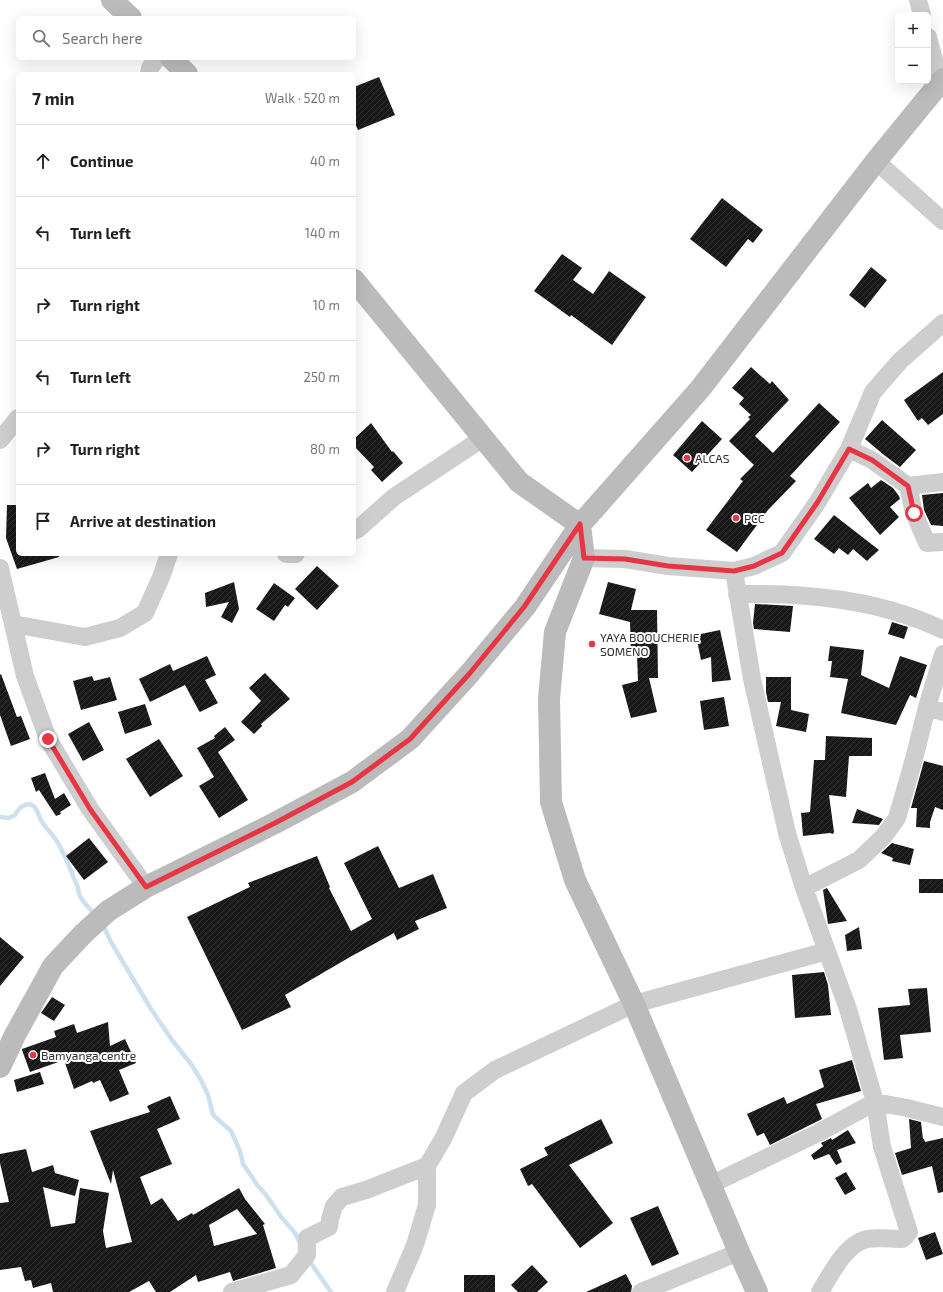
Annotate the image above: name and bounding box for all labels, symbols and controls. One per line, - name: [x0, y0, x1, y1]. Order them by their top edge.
- map controls: [895, 12, 931, 84]
- button: +: [895, 12, 931, 48]
- search box: [16, 16, 356, 60]
- icon: search: [30, 27, 52, 49]
- text: Search here: [62, 29, 143, 47]
- button: −: [895, 48, 931, 84]
- text: 7 min: [32, 88, 75, 108]
- text: Walk · 520 m: [265, 90, 340, 106]
- icon: ahead: [32, 150, 54, 172]
- text: Continue: [70, 152, 133, 170]
- text: 40 m: [310, 153, 340, 169]
- icon: left: [32, 222, 54, 244]
- text: Turn left: [70, 224, 131, 242]
- text: 140 m: [305, 225, 340, 241]
- icon: right: [32, 294, 54, 316]
- text: Turn right: [70, 296, 140, 314]
- text: 10 m: [313, 297, 340, 313]
- icon: left: [32, 366, 54, 388]
- text: Turn left: [70, 368, 131, 386]
- text: 250 m: [304, 369, 340, 385]
- icon: right: [32, 438, 54, 460]
- text: Turn right: [70, 440, 140, 458]
- text: 80 m: [310, 441, 340, 457]
- place label: ALCAS: [695, 451, 730, 465]
- marker: ALCAS: [682, 453, 692, 463]
- route start: [905, 504, 923, 522]
- icon: arrive: [32, 510, 54, 532]
- place label: PCC: [744, 511, 765, 525]
- text: Arrive at destination: [70, 512, 216, 530]
- marker: PCC: [731, 513, 741, 523]
- place label: YAYA BOOUCHERIE SOMENO: [600, 630, 700, 658]
- marker: YAYA BOOUCHERIE SOMENO: [587, 639, 597, 649]
- route end: [39, 730, 57, 748]
- place label: Bamyanga centre: [41, 1048, 136, 1062]
- marker: Bamyanga centre: [28, 1050, 38, 1060]

